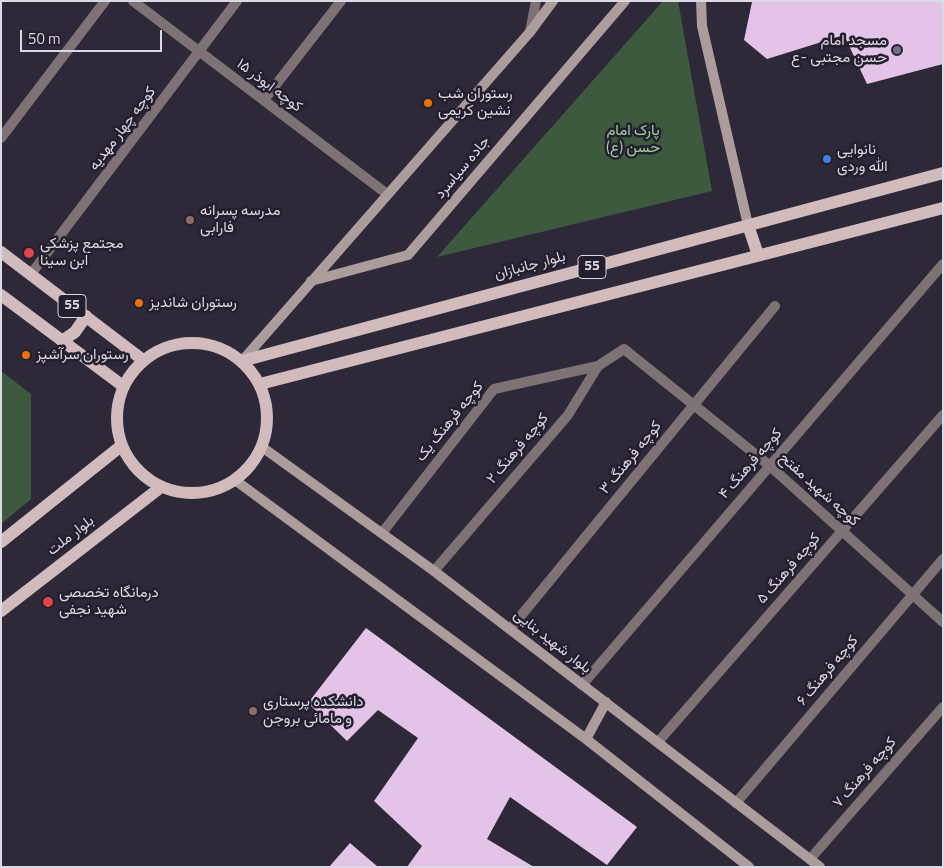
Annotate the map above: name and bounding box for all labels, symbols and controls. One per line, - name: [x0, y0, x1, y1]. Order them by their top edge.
- scale bar: [22, 20, 165, 52]
- text: 50 m: [28, 27, 61, 50]
- place label: مسجد امام حسن مجتبی -ع: [791, 32, 887, 67]
- marker: مسجد امام حسن مجتبی -ع: [891, 44, 903, 56]
- street label: کوچه ابوذر ۱۵: [233, 55, 305, 117]
- street label: کوچه چهار مهدیه: [86, 84, 160, 174]
- place label: رستوران شب نشین کریمی: [438, 85, 513, 120]
- marker: رستوران شب نشین کریمی: [422, 97, 434, 109]
- park label: پارک امام حسن (ع): [606, 122, 660, 157]
- street label: جاده سیاسرد: [432, 133, 494, 203]
- place label: نانوایی الله وردی: [837, 141, 888, 176]
- marker: نانوایی الله وردی: [821, 153, 833, 165]
- place label: مدرسه پسرانه فارابی: [200, 202, 280, 237]
- marker: مدرسه پسرانه فارابی: [184, 214, 196, 226]
- place label: مجتمع پزشکی ابن سینا: [40, 235, 124, 270]
- marker: مجتمع پزشکی ابن سینا: [22, 246, 36, 260]
- street label: بلوار جانبازان: [492, 248, 568, 284]
- road number: 55: [578, 256, 606, 278]
- road number: 55: [58, 294, 86, 318]
- place label: رستوران شاندیز: [149, 294, 237, 312]
- marker: رستوران شاندیز: [133, 297, 145, 309]
- place label: رستوران سرآشپز: [36, 346, 129, 364]
- marker: رستوران سرآشپز: [20, 349, 32, 361]
- street label: کوچه فرهنگ یک: [412, 378, 488, 466]
- street label: کوچه فرهنگ ۲: [483, 410, 553, 488]
- street label: کوچه فرهنگ ۳: [596, 418, 666, 498]
- street label: کوچه فرهنگ ۴: [716, 425, 786, 503]
- street label: کوچه شهید مفتح: [775, 449, 863, 531]
- street label: بلوار ملت: [44, 512, 98, 560]
- street label: کوچه فرهنگ ۵: [753, 530, 825, 608]
- place label: درمانگاه تخصصی شهید نجفی: [59, 584, 159, 619]
- marker: درمانگاه تخصصی شهید نجفی: [41, 595, 55, 609]
- street label: بلوار شهید بنایی: [510, 606, 594, 678]
- street label: کوچه فرهنگ ۶: [793, 632, 863, 710]
- place label: دانشکده پرستاری و مامائی بروجن: [263, 693, 364, 728]
- marker: دانشکده پرستاری و مامائی بروجن: [247, 705, 259, 717]
- street label: کوچه فرهنگ ۷: [829, 734, 901, 812]

